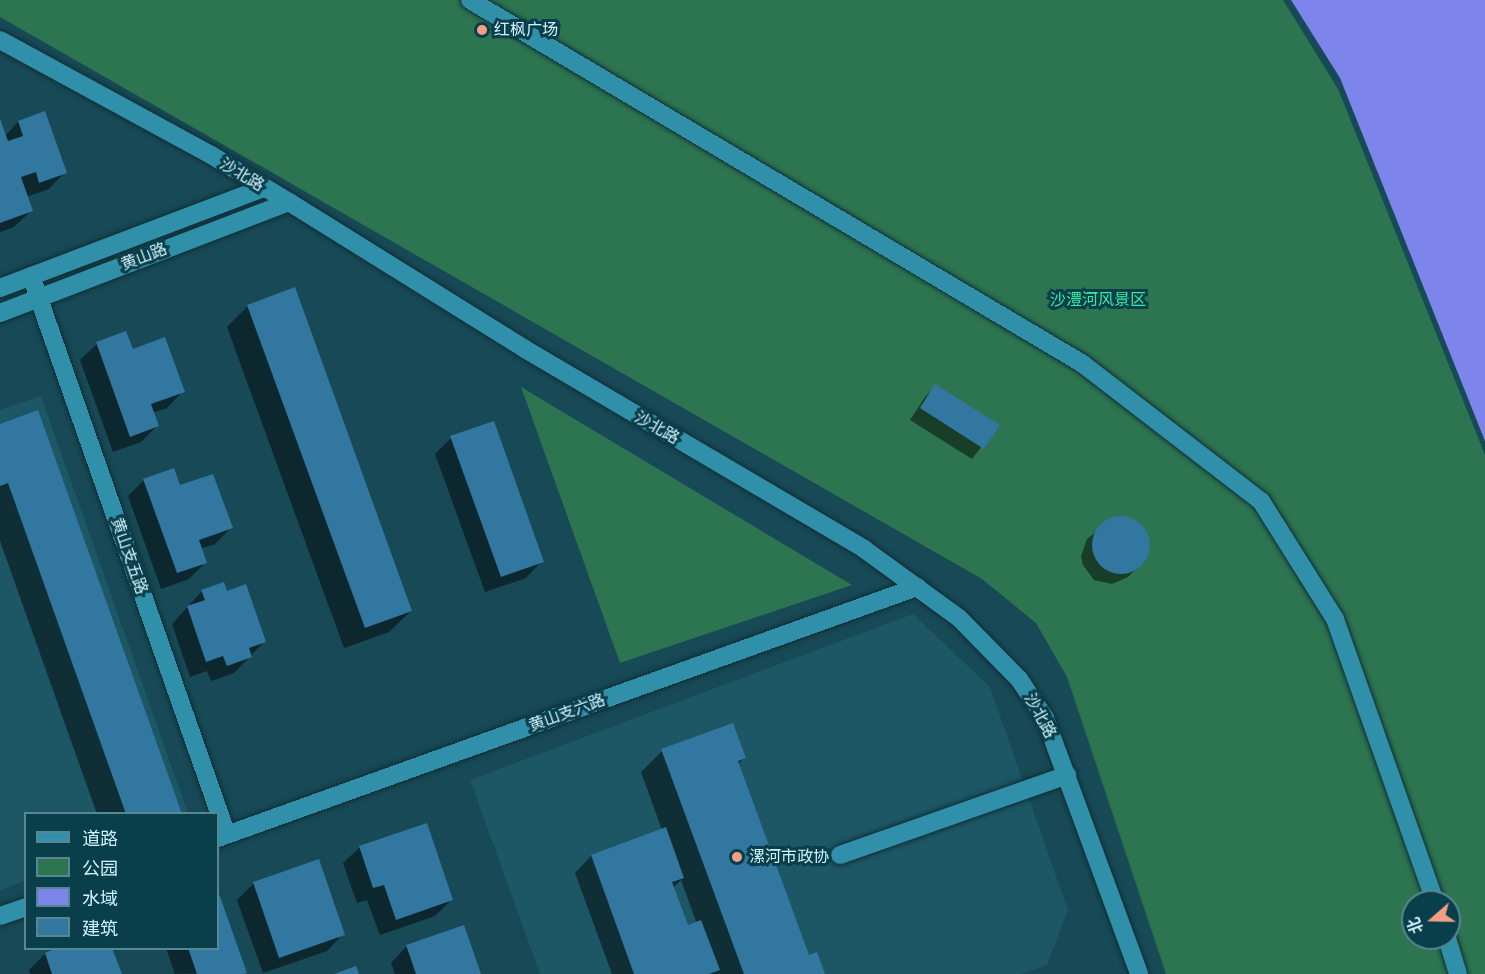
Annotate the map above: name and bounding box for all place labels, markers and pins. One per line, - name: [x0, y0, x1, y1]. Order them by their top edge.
- place label: 红枫广场: [494, 20, 558, 40]
- marker: 红枫广场: [475, 23, 489, 37]
- place label: 漯河市政协: [749, 847, 829, 867]
- marker: 漯河市政协: [730, 850, 744, 864]

